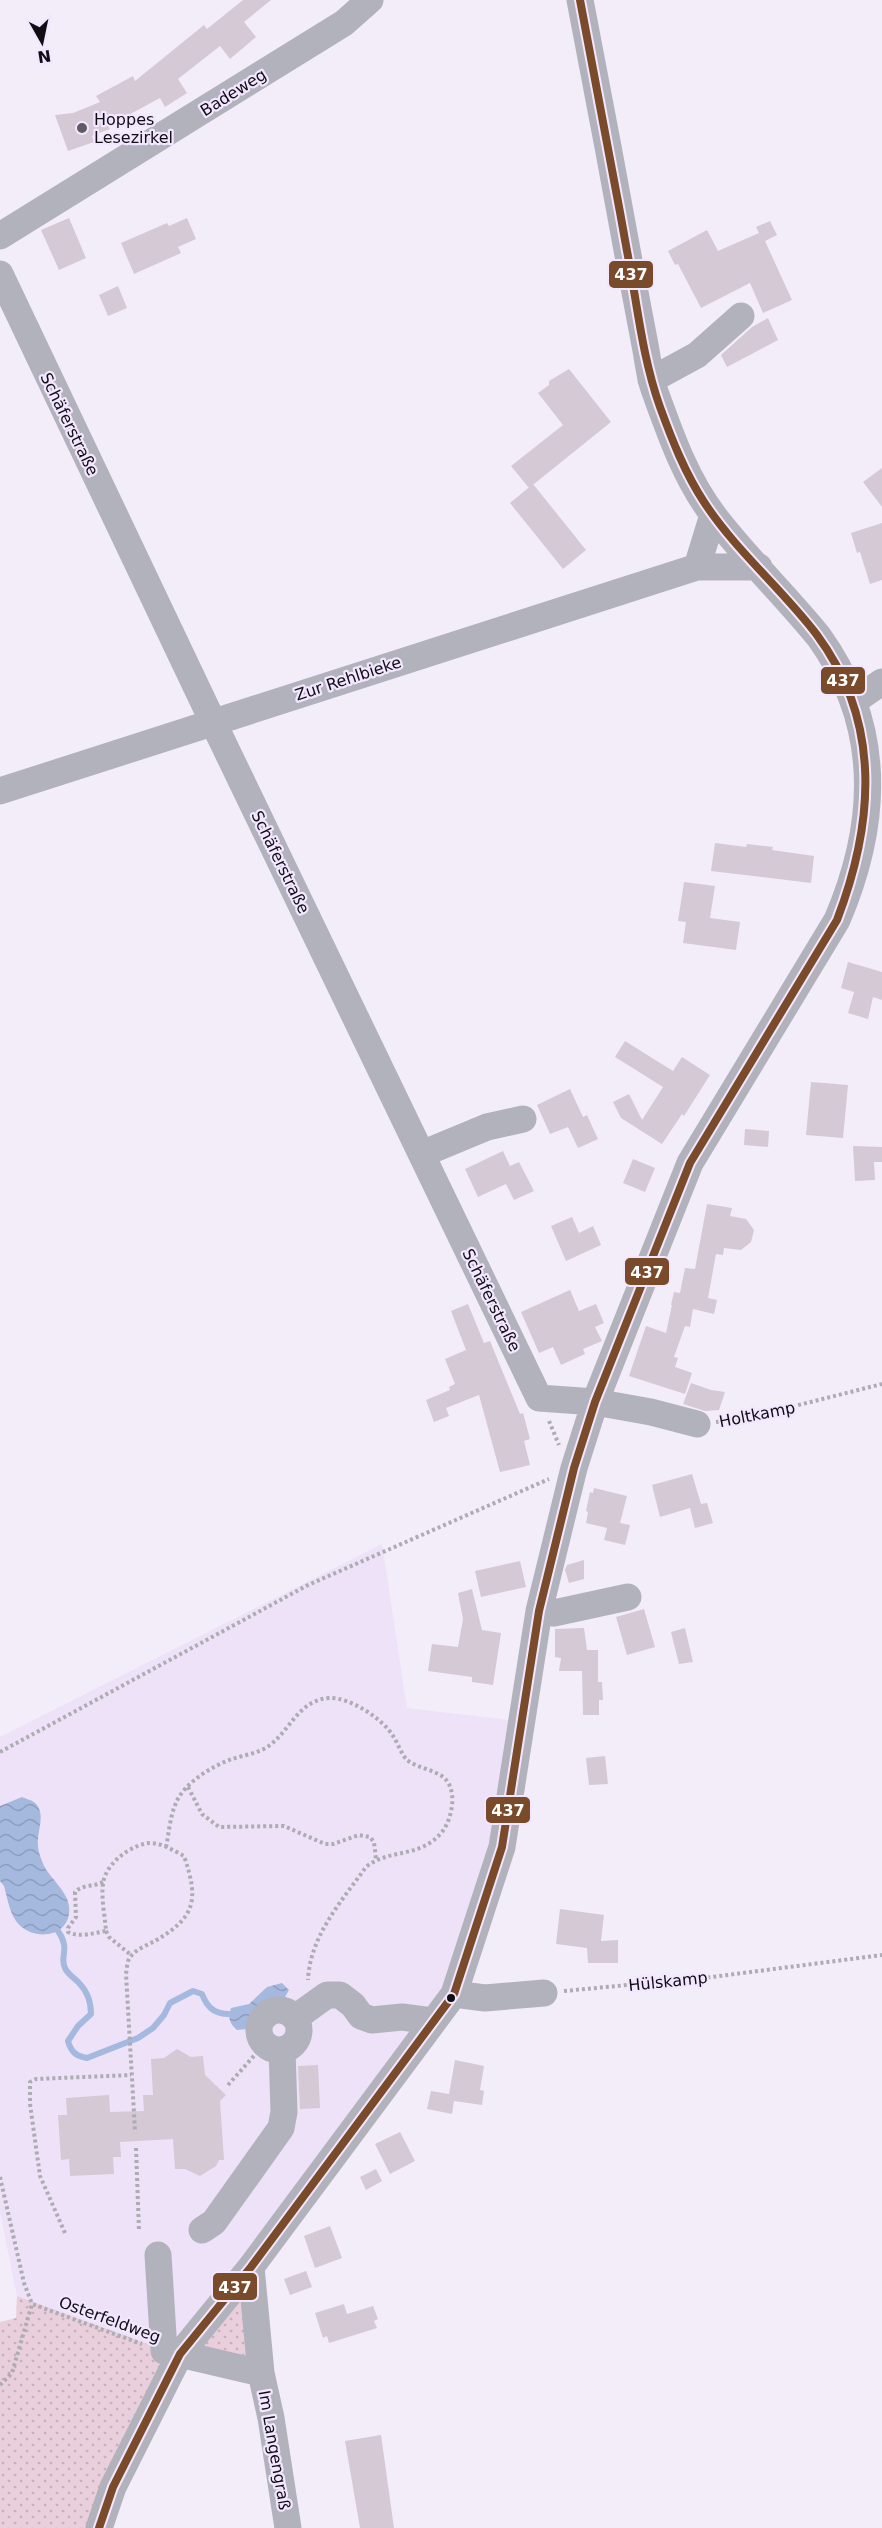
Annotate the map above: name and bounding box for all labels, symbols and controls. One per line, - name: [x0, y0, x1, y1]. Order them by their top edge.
- north arrow: [12, 12, 72, 72]
- text: N: [36, 46, 52, 67]
- street label: Badeweg: [197, 65, 270, 120]
- place label: Hoppes Lesezirkel: [94, 110, 173, 147]
- marker: Hoppes Lesezirkel: [75, 121, 89, 135]
- line badge: 437: [608, 260, 654, 289]
- text: 437: [614, 265, 648, 284]
- street label: Schäferstraße: [36, 370, 103, 479]
- street label: Zur Rehlbieke: [293, 652, 404, 705]
- line badge: 437: [820, 666, 866, 695]
- text: 437: [826, 671, 860, 690]
- street label: Schäferstraße: [247, 808, 314, 917]
- street label: Schäferstraße: [458, 1246, 525, 1355]
- line badge: 437: [624, 1257, 670, 1286]
- text: 437: [630, 1263, 664, 1282]
- street label: Holtkamp: [717, 1398, 797, 1431]
- line badge: 437: [485, 1796, 531, 1824]
- text: 437: [491, 1801, 525, 1820]
- street label: Hülskamp: [628, 1968, 709, 1995]
- unlabelled marker: [445, 1992, 457, 2004]
- line badge: 437: [212, 2272, 258, 2301]
- text: 437: [218, 2278, 252, 2297]
- street label: Osterfeldweg: [56, 2292, 163, 2347]
- street label: Im Langengraß: [255, 2389, 294, 2511]

